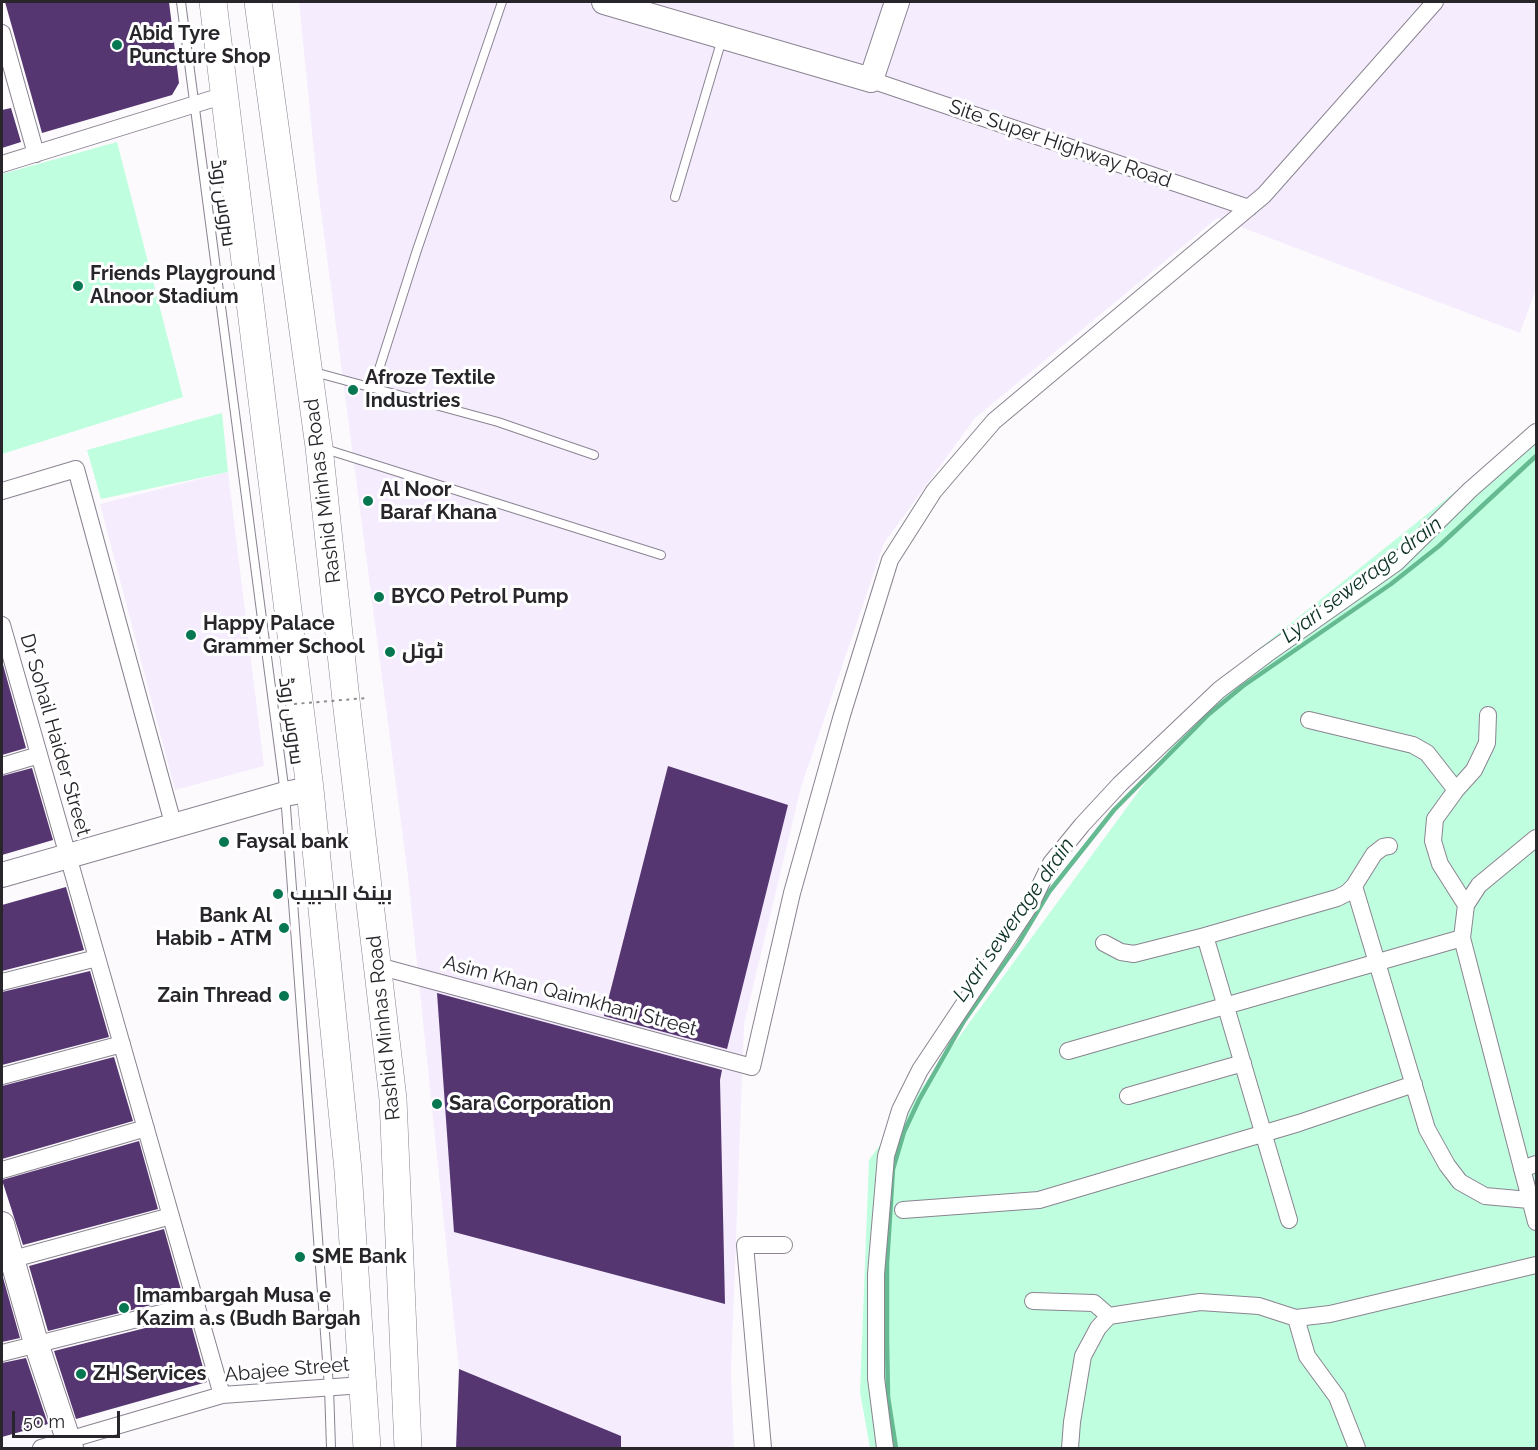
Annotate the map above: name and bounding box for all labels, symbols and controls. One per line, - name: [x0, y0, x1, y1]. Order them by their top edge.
- place label: Abid Tyre Puncture Shop: [129, 22, 271, 69]
- marker: Abid Tyre Puncture Shop: [110, 38, 124, 52]
- street label: Site Super Highway Road: [946, 95, 1174, 193]
- street label: سروس روڈ: [205, 158, 241, 248]
- place label: Friends Playground Alnoor Stadium: [90, 262, 276, 309]
- marker: Friends Playground Alnoor Stadium: [71, 279, 85, 293]
- place label: Afroze Textile Industries: [365, 366, 495, 413]
- marker: Afroze Textile Industries: [346, 383, 360, 397]
- street label: Rashid Minhas Road: [300, 397, 346, 585]
- place label: Al Noor Baraf Khana: [380, 478, 497, 525]
- marker: Al Noor Baraf Khana: [361, 494, 375, 508]
- water label: Lyari sewerage drain: [1277, 512, 1447, 648]
- place label: BYCO Petrol Pump: [391, 585, 568, 609]
- marker: BYCO Petrol Pump: [372, 590, 386, 604]
- place label: Happy Palace Grammer School: [203, 612, 365, 659]
- marker: Happy Palace Grammer School: [184, 628, 198, 642]
- street label: Dr Sohail Haider Street: [15, 631, 95, 839]
- place label: ٹوٹل: [402, 640, 444, 664]
- marker: ٹوٹل: [383, 645, 397, 659]
- street label: سروس روڈ: [273, 676, 309, 766]
- place label: Faysal bank: [236, 830, 348, 854]
- water label: Lyari sewerage drain: [948, 833, 1080, 1007]
- marker: Faysal bank: [217, 835, 231, 849]
- place label: بينک الحبيب: [290, 882, 392, 906]
- marker: بينک الحبيب: [271, 887, 285, 901]
- place label: Bank Al Habib - ATM: [156, 904, 272, 951]
- marker: Bank Al Habib - ATM: [277, 921, 291, 935]
- street label: Rashid Minhas Road: [362, 934, 406, 1122]
- street label: Asim Khan Qaimkhani Street: [441, 951, 699, 1041]
- place label: Zain Thread: [158, 984, 272, 1008]
- marker: Zain Thread: [277, 989, 291, 1003]
- place label: Sara Corporation: [449, 1092, 611, 1116]
- marker: Sara Corporation: [430, 1097, 444, 1111]
- place label: SME Bank: [312, 1245, 407, 1269]
- marker: SME Bank: [293, 1250, 307, 1264]
- place label: Imambargah Musa e Kazim a.s (Budh Bargah: [136, 1284, 361, 1331]
- marker: Imambargah Musa e Kazim a.s (Budh Bargah: [117, 1301, 131, 1315]
- street label: Abajee Street: [224, 1353, 350, 1387]
- place label: ZH Services: [93, 1362, 206, 1386]
- marker: ZH Services: [74, 1367, 88, 1381]
- scale bar: [15, 1399, 123, 1437]
- text: 50 m: [23, 1411, 65, 1432]

